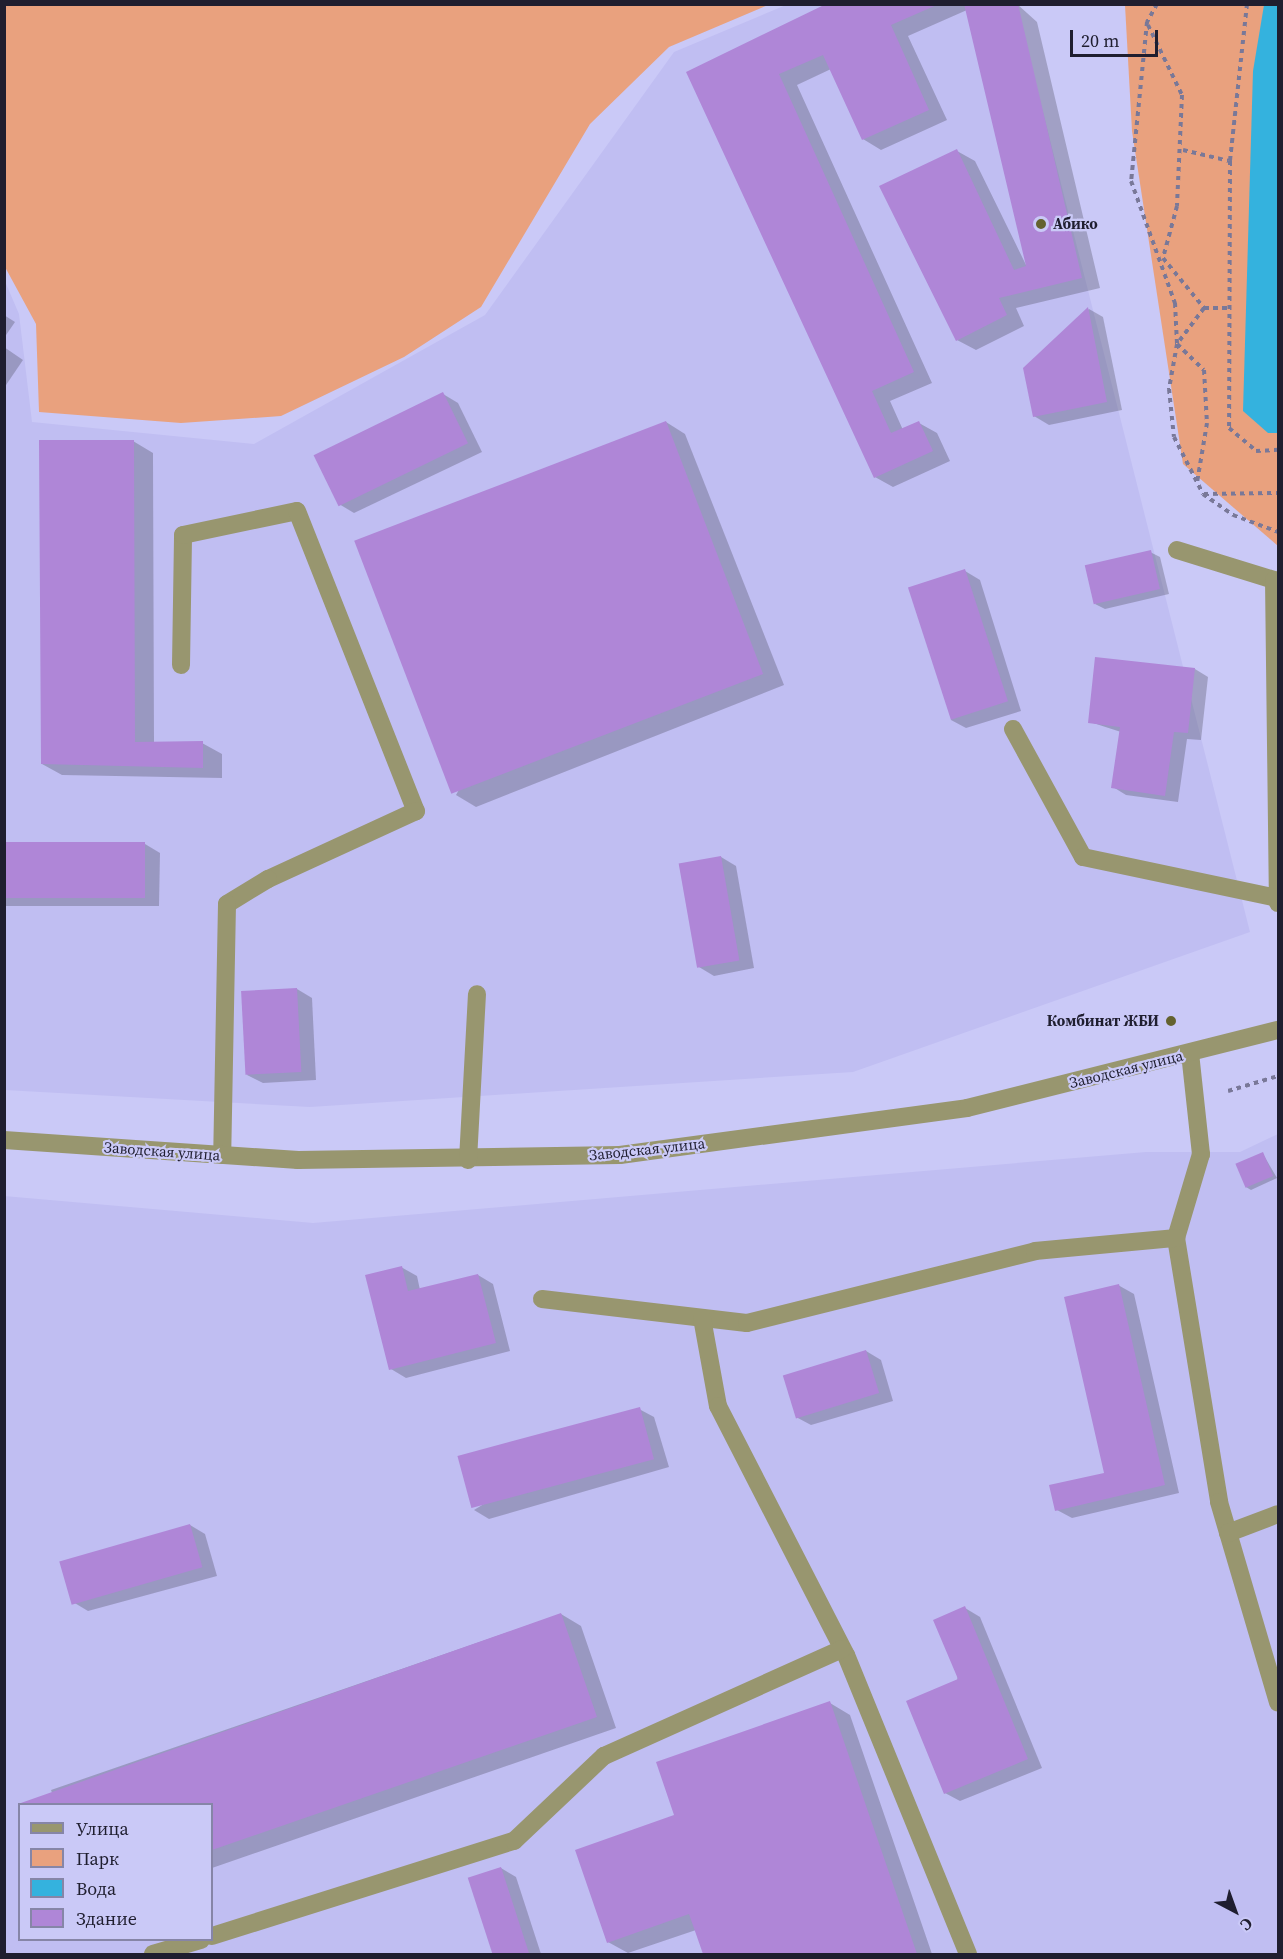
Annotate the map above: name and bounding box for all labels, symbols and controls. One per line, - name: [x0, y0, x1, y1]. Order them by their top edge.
- scale bar: [1073, 18, 1162, 56]
- text: 20 m: [1081, 28, 1119, 53]
- place label: Абико: [1053, 215, 1098, 233]
- marker: Абико: [1034, 217, 1048, 231]
- place label: Комбинат ЖБИ: [1047, 1012, 1159, 1030]
- marker: Комбинат ЖБИ: [1164, 1014, 1178, 1028]
- street label: Заводская улица: [1067, 1046, 1185, 1092]
- street label: Заводская улица: [588, 1134, 706, 1164]
- street label: Заводская улица: [103, 1138, 221, 1164]
- legend: [18, 1803, 213, 1941]
- text: Улица: [76, 1816, 129, 1841]
- text: Парк: [76, 1846, 119, 1871]
- text: Вода: [76, 1876, 116, 1901]
- north arrow: [1205, 1881, 1265, 1941]
- text: Здание: [76, 1906, 137, 1931]
- text: С: [1236, 1913, 1258, 1936]

